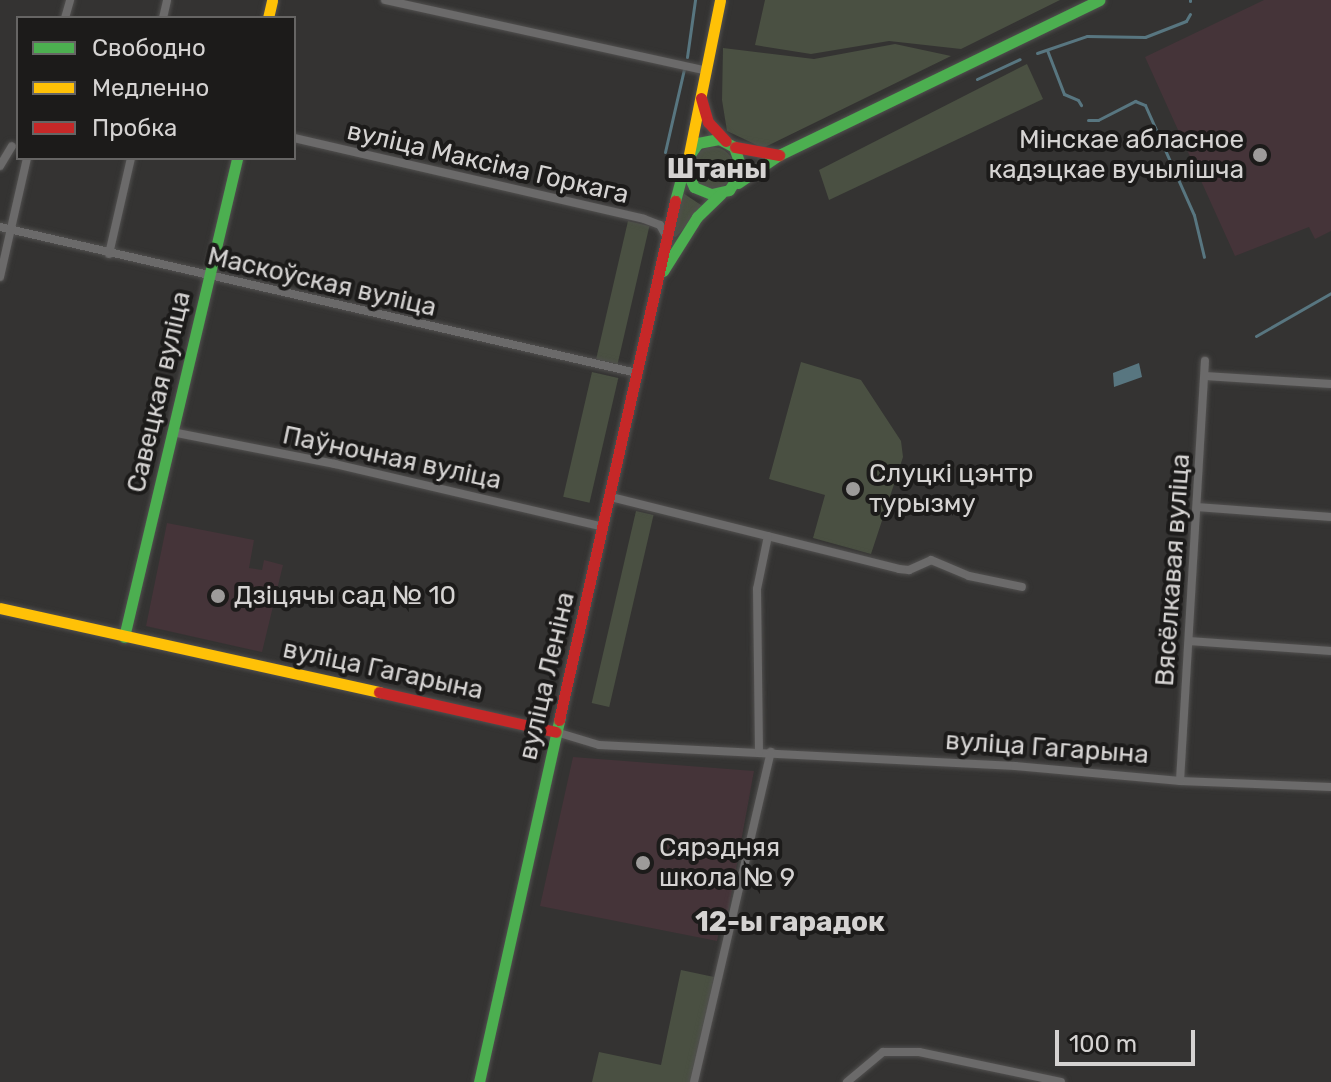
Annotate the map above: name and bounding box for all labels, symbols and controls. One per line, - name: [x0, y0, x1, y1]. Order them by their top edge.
- legend: [16, 16, 296, 160]
- text: Свободно: [92, 34, 206, 62]
- text: Медленно: [92, 74, 209, 102]
- text: Пробка: [92, 114, 177, 142]
- street label: вуліца Максіма Горкага: [344, 115, 632, 211]
- place label: Мінскае абласное кадэцкае вучылішча: [988, 124, 1244, 186]
- marker: Мінскае абласное кадэцкае вучылішча: [1251, 146, 1269, 164]
- district label: Штаны: [667, 152, 767, 186]
- street label: Маскоўская вуліца: [205, 240, 439, 324]
- street label: Савецкая вуліца: [121, 288, 197, 496]
- street label: Паўночная вуліца: [280, 420, 504, 496]
- street label: Вясёлкавая вуліца: [1149, 453, 1197, 687]
- place label: Слуцкі цэнтр турызму: [869, 458, 1033, 520]
- marker: Слуцкі цэнтр турызму: [844, 480, 862, 498]
- place label: Дзіцячы сад № 10: [234, 580, 456, 612]
- marker: Дзіцячы сад № 10: [209, 587, 227, 605]
- street label: вуліца Леніна: [513, 589, 581, 763]
- street label: вуліца Гагарына: [280, 634, 486, 706]
- street label: вуліца Гагарына: [944, 725, 1150, 771]
- place label: Сярэдняя школа № 9: [659, 832, 795, 894]
- marker: Сярэдняя школа № 9: [634, 854, 652, 872]
- district label: 12-ы гарадок: [695, 905, 885, 939]
- scale bar: [1059, 1014, 1199, 1064]
- text: 100 m: [1069, 1030, 1137, 1058]

